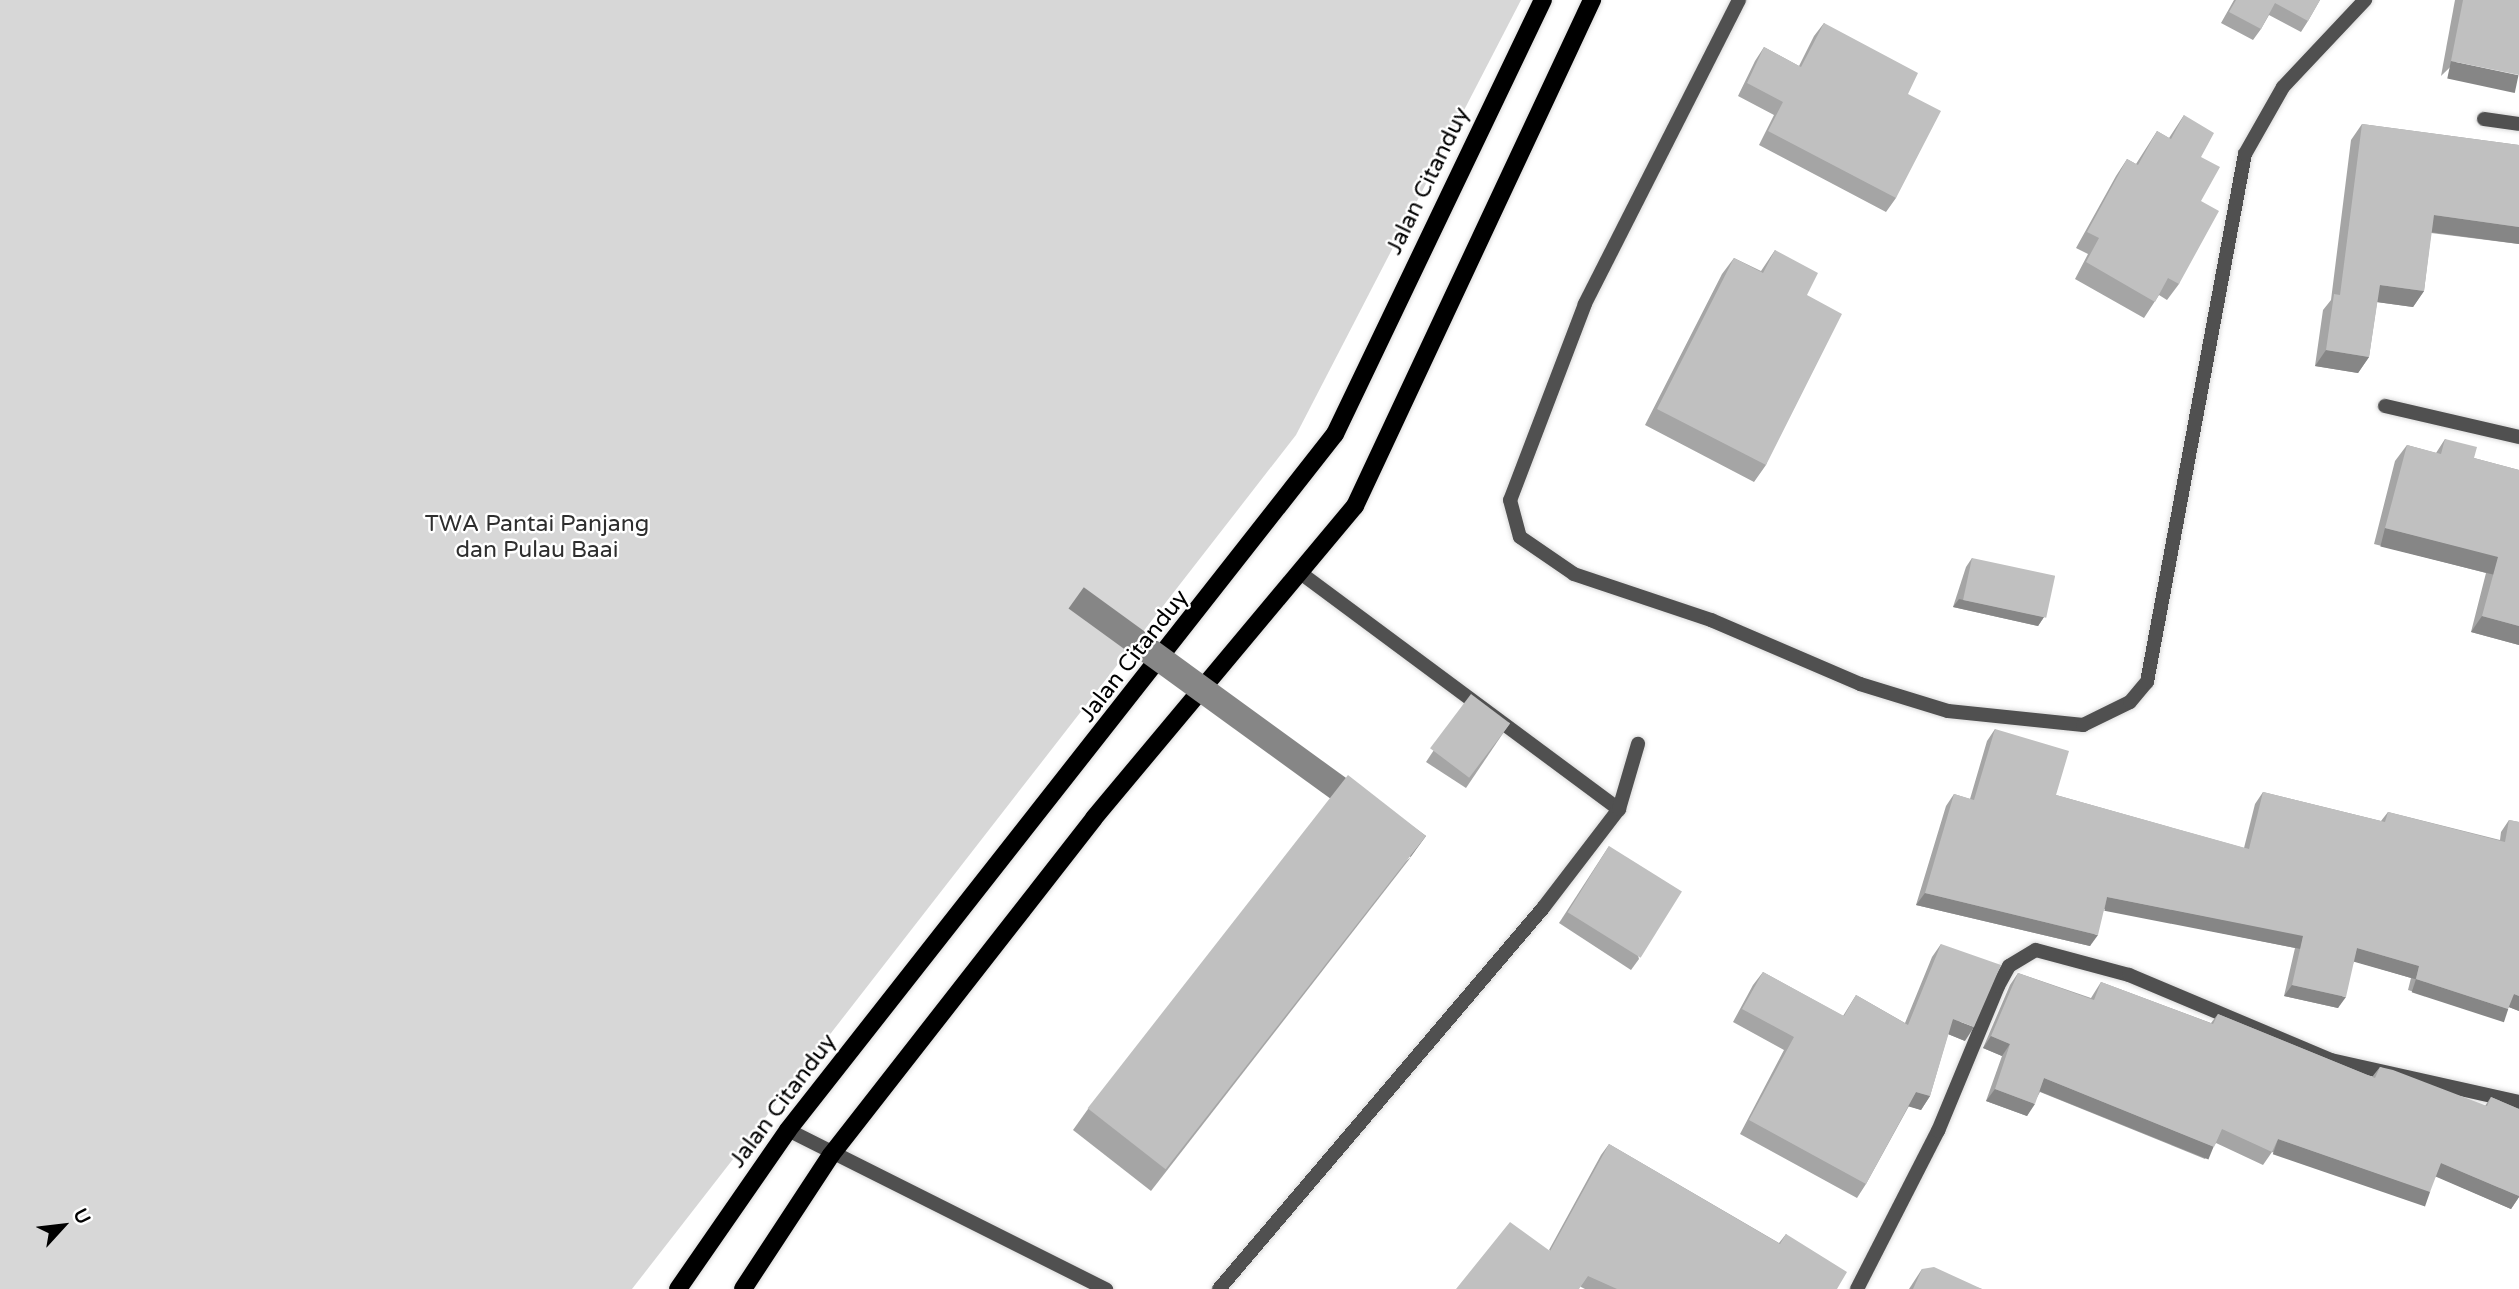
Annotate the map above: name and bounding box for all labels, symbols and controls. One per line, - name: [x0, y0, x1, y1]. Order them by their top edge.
- street label: Jalan Citanduy: [1380, 103, 1476, 259]
- park label: TWA Pantai Panjang dan Pulau Baai: [425, 510, 649, 564]
- street label: Jalan Citanduy: [1074, 584, 1194, 728]
- street label: Jalan Citanduy: [724, 1029, 842, 1173]
- north arrow: [28, 1191, 98, 1261]
- text: U: [69, 1205, 95, 1228]

